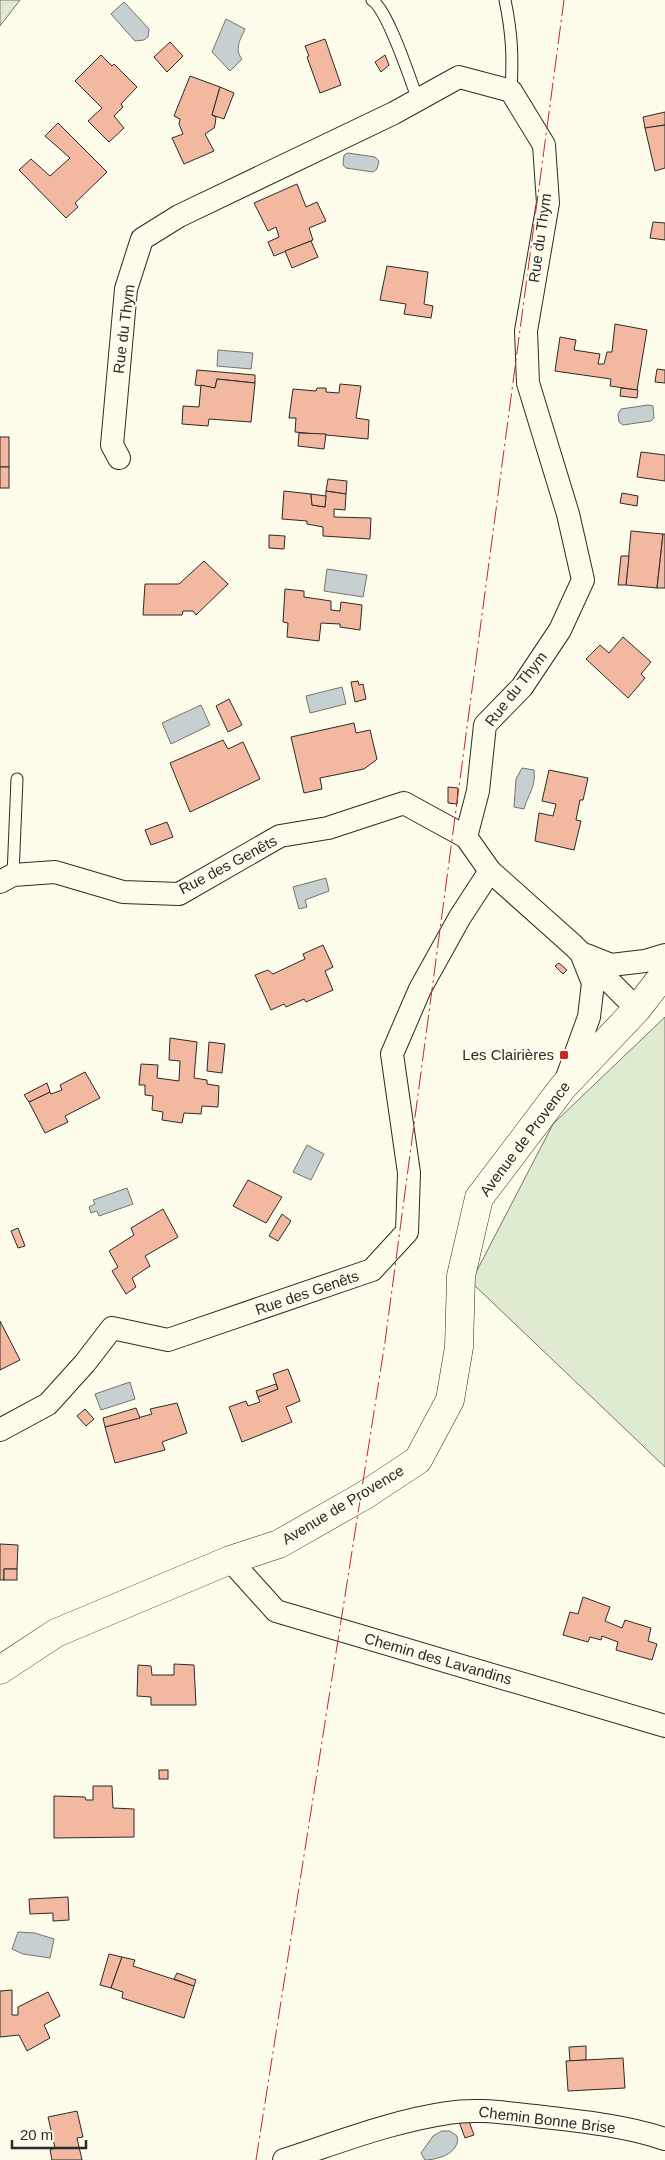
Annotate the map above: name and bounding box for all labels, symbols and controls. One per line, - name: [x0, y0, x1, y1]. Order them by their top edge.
- street label: Rue du Thym: [525, 192, 554, 284]
- street label: Rue du Thym: [110, 283, 137, 375]
- street label: Rue du Thym: [481, 648, 550, 729]
- street label: Rue des Genêts: [176, 832, 280, 898]
- place label: Les Clairières: [462, 1046, 554, 1063]
- marker: Les Clairières: [558, 1049, 570, 1061]
- street label: Avenue de Provence: [476, 1078, 573, 1199]
- street label: Rue des Genêts: [253, 1267, 361, 1318]
- street label: Avenue de Provence: [279, 1461, 407, 1548]
- street label: Chemin des Lavandins: [362, 1629, 514, 1688]
- street label: Chemin Bonne Brise: [478, 2103, 616, 2136]
- scale bar: [12, 2118, 86, 2150]
- text: 20 m: [20, 2126, 53, 2143]

